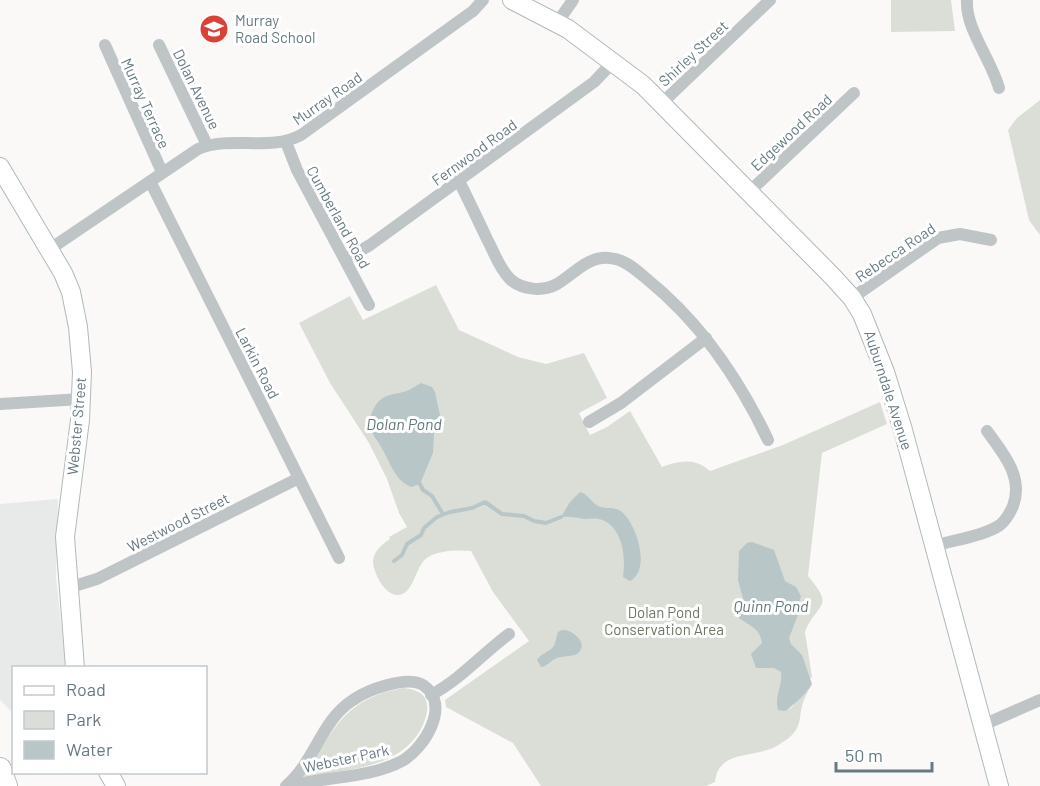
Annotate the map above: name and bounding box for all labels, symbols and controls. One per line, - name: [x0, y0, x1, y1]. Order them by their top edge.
- place label: Murray Road School: [235, 11, 316, 46]
- school or university icon: Murray Road School: [198, 13, 230, 45]
- street label: Shirley Street: [655, 16, 731, 90]
- street label: Dolan Avenue: [170, 46, 224, 132]
- street label: Murray Terrace: [118, 55, 174, 151]
- street label: Murray Road: [289, 68, 365, 128]
- street label: Edgewood Road: [747, 90, 835, 174]
- street label: Fernwood Road: [428, 115, 520, 189]
- street label: Cumberland Road: [303, 163, 375, 271]
- street label: Rebecca Road: [852, 219, 938, 285]
- street label: Larkin Road: [232, 324, 284, 402]
- street label: Auburndale Avenue: [861, 328, 917, 452]
- street label: Webster Street: [63, 376, 89, 476]
- water label: Dolan Pond: [366, 414, 442, 433]
- street label: Westwood Street: [124, 489, 232, 555]
- water label: Quinn Pond: [733, 596, 809, 615]
- park label: Dolan Pond Conservation Area: [604, 603, 724, 638]
- legend: [12, 666, 207, 774]
- text: Road: [66, 678, 106, 700]
- text: Park: [66, 708, 101, 730]
- scale bar: [836, 735, 932, 773]
- text: Water: [66, 738, 113, 760]
- street label: Webster Park: [302, 740, 391, 776]
- text: 50 m: [845, 744, 883, 766]

